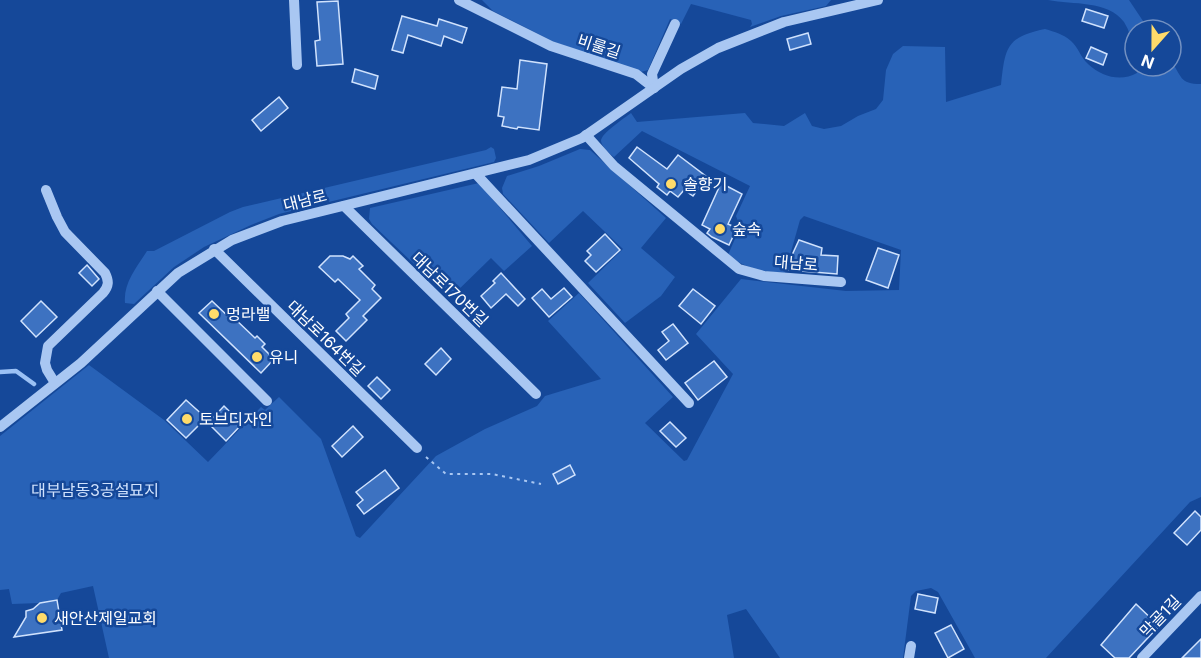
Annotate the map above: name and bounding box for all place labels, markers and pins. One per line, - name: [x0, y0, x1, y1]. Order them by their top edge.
- place label: 솔향기: [683, 174, 727, 194]
- marker: 솔향기: [664, 177, 678, 191]
- place label: 숲속: [732, 219, 761, 239]
- marker: 숲속: [713, 222, 727, 236]
- place label: 멍라밸: [226, 304, 270, 324]
- marker: 멍라밸: [207, 307, 221, 321]
- place label: 유니: [269, 347, 298, 367]
- marker: 유니: [250, 350, 264, 364]
- place label: 토브디자인: [199, 409, 273, 429]
- marker: 토브디자인: [180, 412, 194, 426]
- place label: 새안산제일교회: [54, 608, 157, 628]
- marker: 새안산제일교회: [35, 611, 49, 625]

